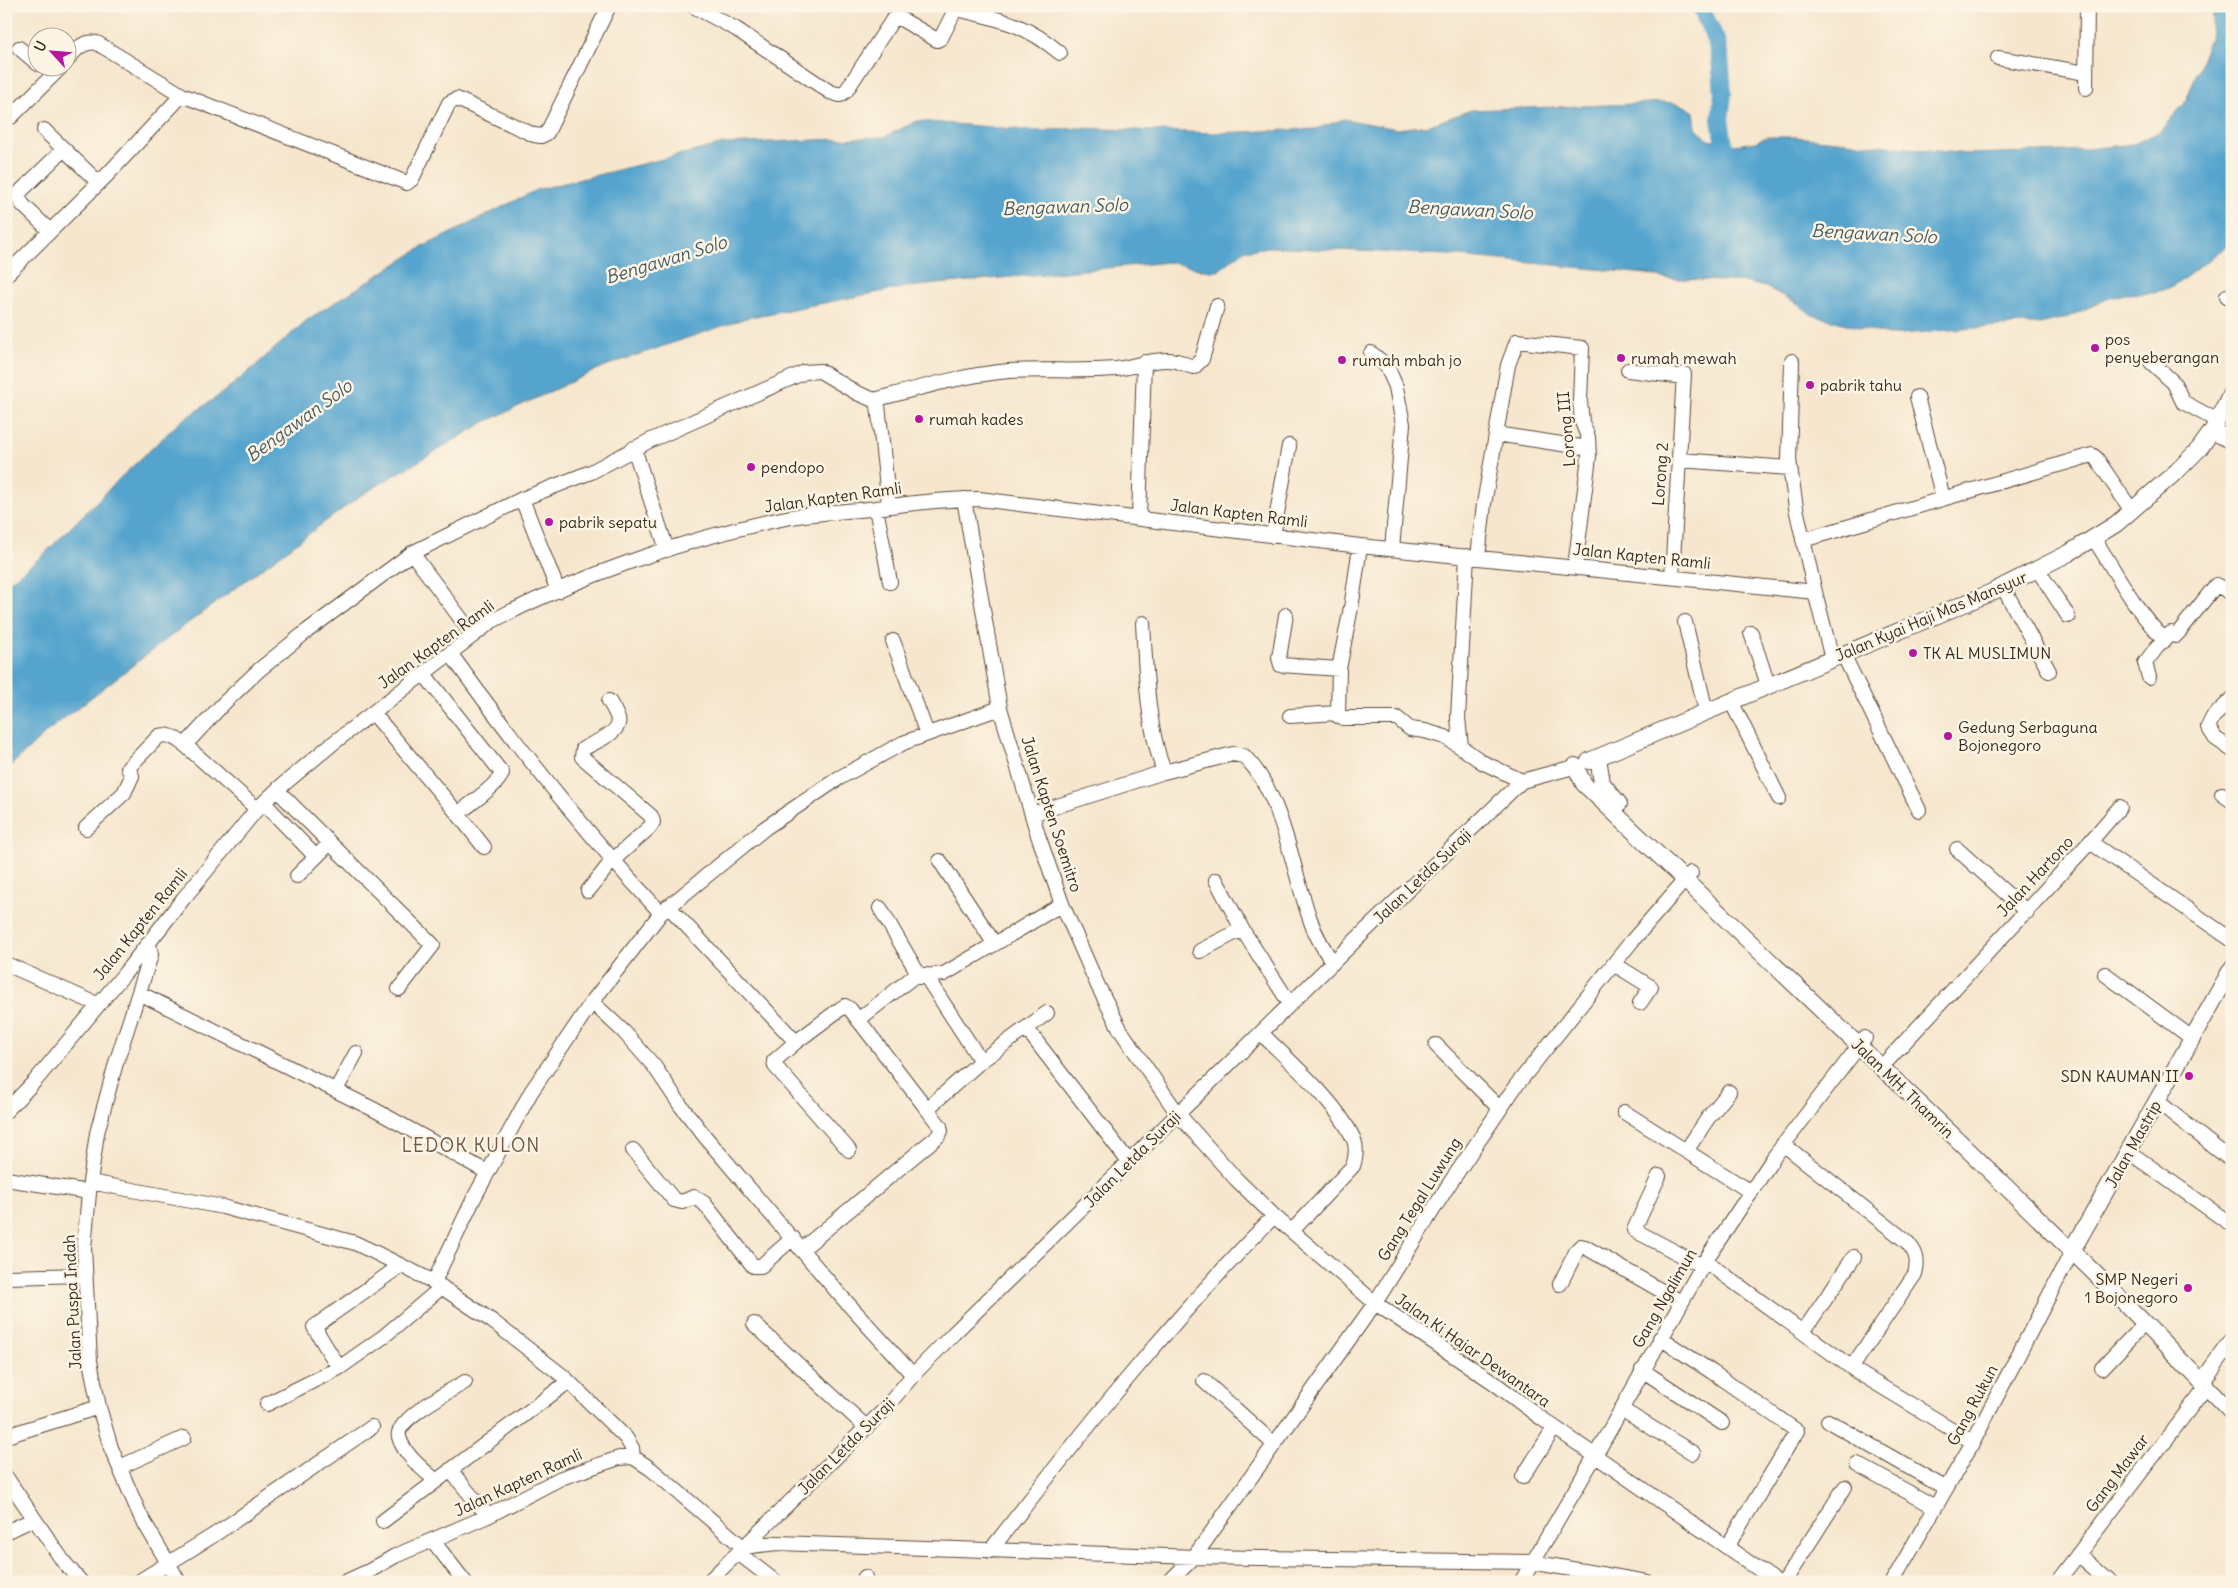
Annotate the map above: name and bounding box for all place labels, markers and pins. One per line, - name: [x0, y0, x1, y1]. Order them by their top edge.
- place label: pos penyeberangan: [2105, 329, 2219, 367]
- marker: pos penyeberangan: [2089, 342, 2101, 354]
- place label: rumah mewah: [1631, 348, 1737, 368]
- place label: rumah mbah jo: [1352, 350, 1462, 370]
- marker: rumah mewah: [1615, 352, 1627, 364]
- marker: rumah mbah jo: [1336, 354, 1348, 366]
- place label: pabrik tahu: [1820, 375, 1902, 395]
- marker: pabrik tahu: [1804, 379, 1816, 391]
- place label: rumah kades: [929, 409, 1023, 429]
- marker: rumah kades: [913, 413, 925, 425]
- place label: pendopo: [761, 457, 825, 477]
- marker: pendopo: [745, 461, 757, 473]
- place label: pabrik sepatu: [559, 512, 657, 532]
- marker: pabrik sepatu: [543, 516, 555, 528]
- place label: TK AL MUSLIMUN: [1923, 643, 2051, 663]
- marker: TK AL MUSLIMUN: [1907, 647, 1919, 659]
- place label: Gedung Serbaguna Bojonegoro: [1958, 717, 2098, 755]
- marker: Gedung Serbaguna Bojonegoro: [1942, 730, 1954, 742]
- place label: SDN KAUMAN II: [2061, 1066, 2179, 1086]
- marker: SDN KAUMAN II: [2183, 1070, 2195, 1082]
- place label: SMP Negeri 1 Bojonegoro: [2085, 1269, 2178, 1307]
- marker: SMP Negeri 1 Bojonegoro: [2182, 1282, 2194, 1294]

